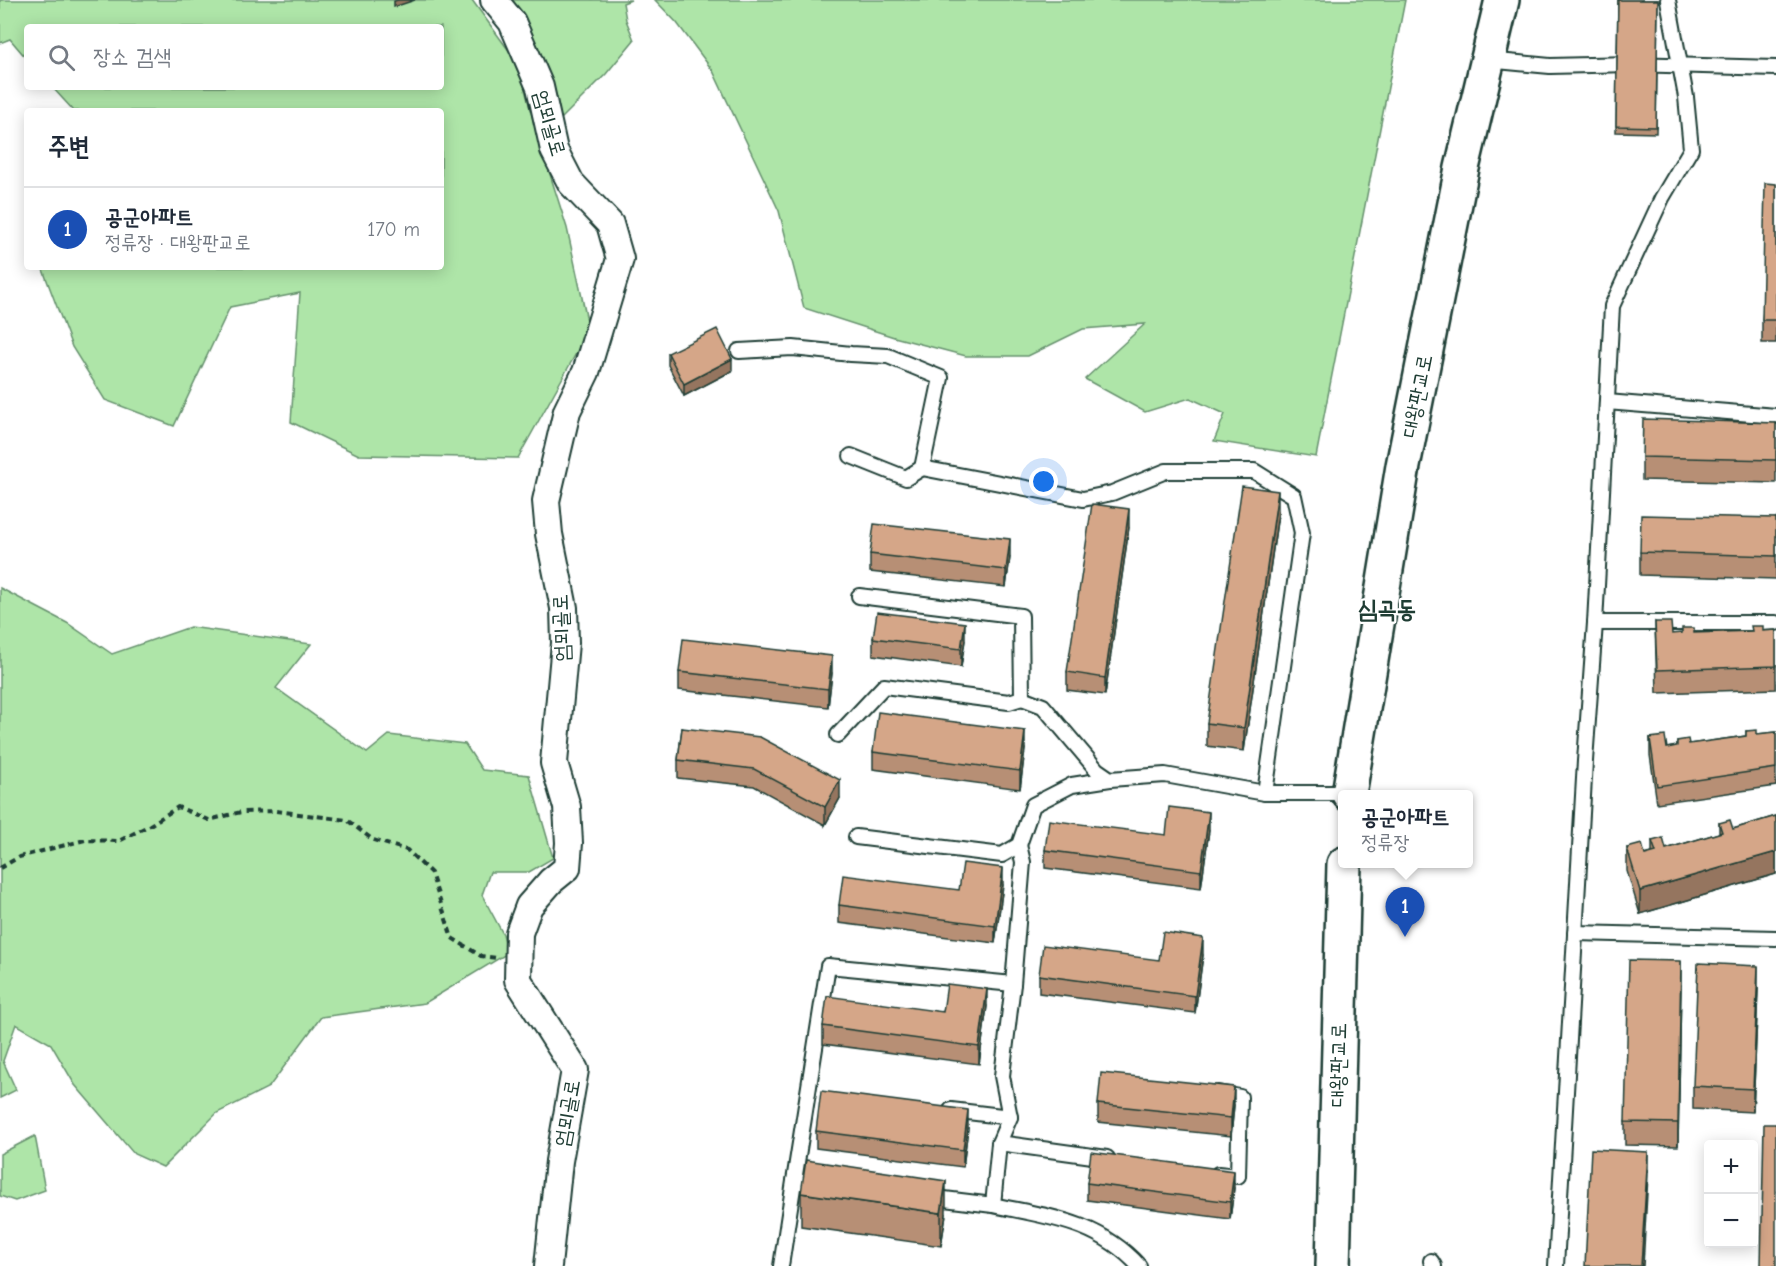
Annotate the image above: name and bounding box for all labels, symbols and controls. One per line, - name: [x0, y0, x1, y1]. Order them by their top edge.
- search box: [24, 24, 444, 90]
- icon: search: [45, 41, 78, 74]
- text: 장소 검색: [93, 44, 171, 70]
- street label: 엄뫼골로: [529, 87, 571, 159]
- text: 주변: [48, 132, 90, 162]
- text: 공군아파트: [105, 204, 194, 230]
- text: 1: [64, 218, 71, 241]
- text: 170 m: [367, 218, 420, 241]
- text: 정류장 · 대왕판교로: [105, 231, 251, 254]
- street label: 대왕판교로: [1397, 352, 1437, 440]
- your location: [1029, 467, 1058, 496]
- street label: 엄뫼골로: [548, 594, 574, 662]
- district label: 심곡동: [1358, 595, 1416, 623]
- popup: [1338, 790, 1473, 868]
- text: 공군아파트: [1361, 804, 1450, 830]
- text: 정류장: [1361, 831, 1410, 854]
- pin: 1: [1386, 888, 1424, 937]
- street label: 대왕판교로: [1325, 1023, 1351, 1107]
- street label: 엄뫼골로: [549, 1078, 585, 1148]
- map controls: [1704, 1140, 1758, 1248]
- button: +: [1704, 1140, 1758, 1194]
- button: −: [1704, 1194, 1758, 1248]

